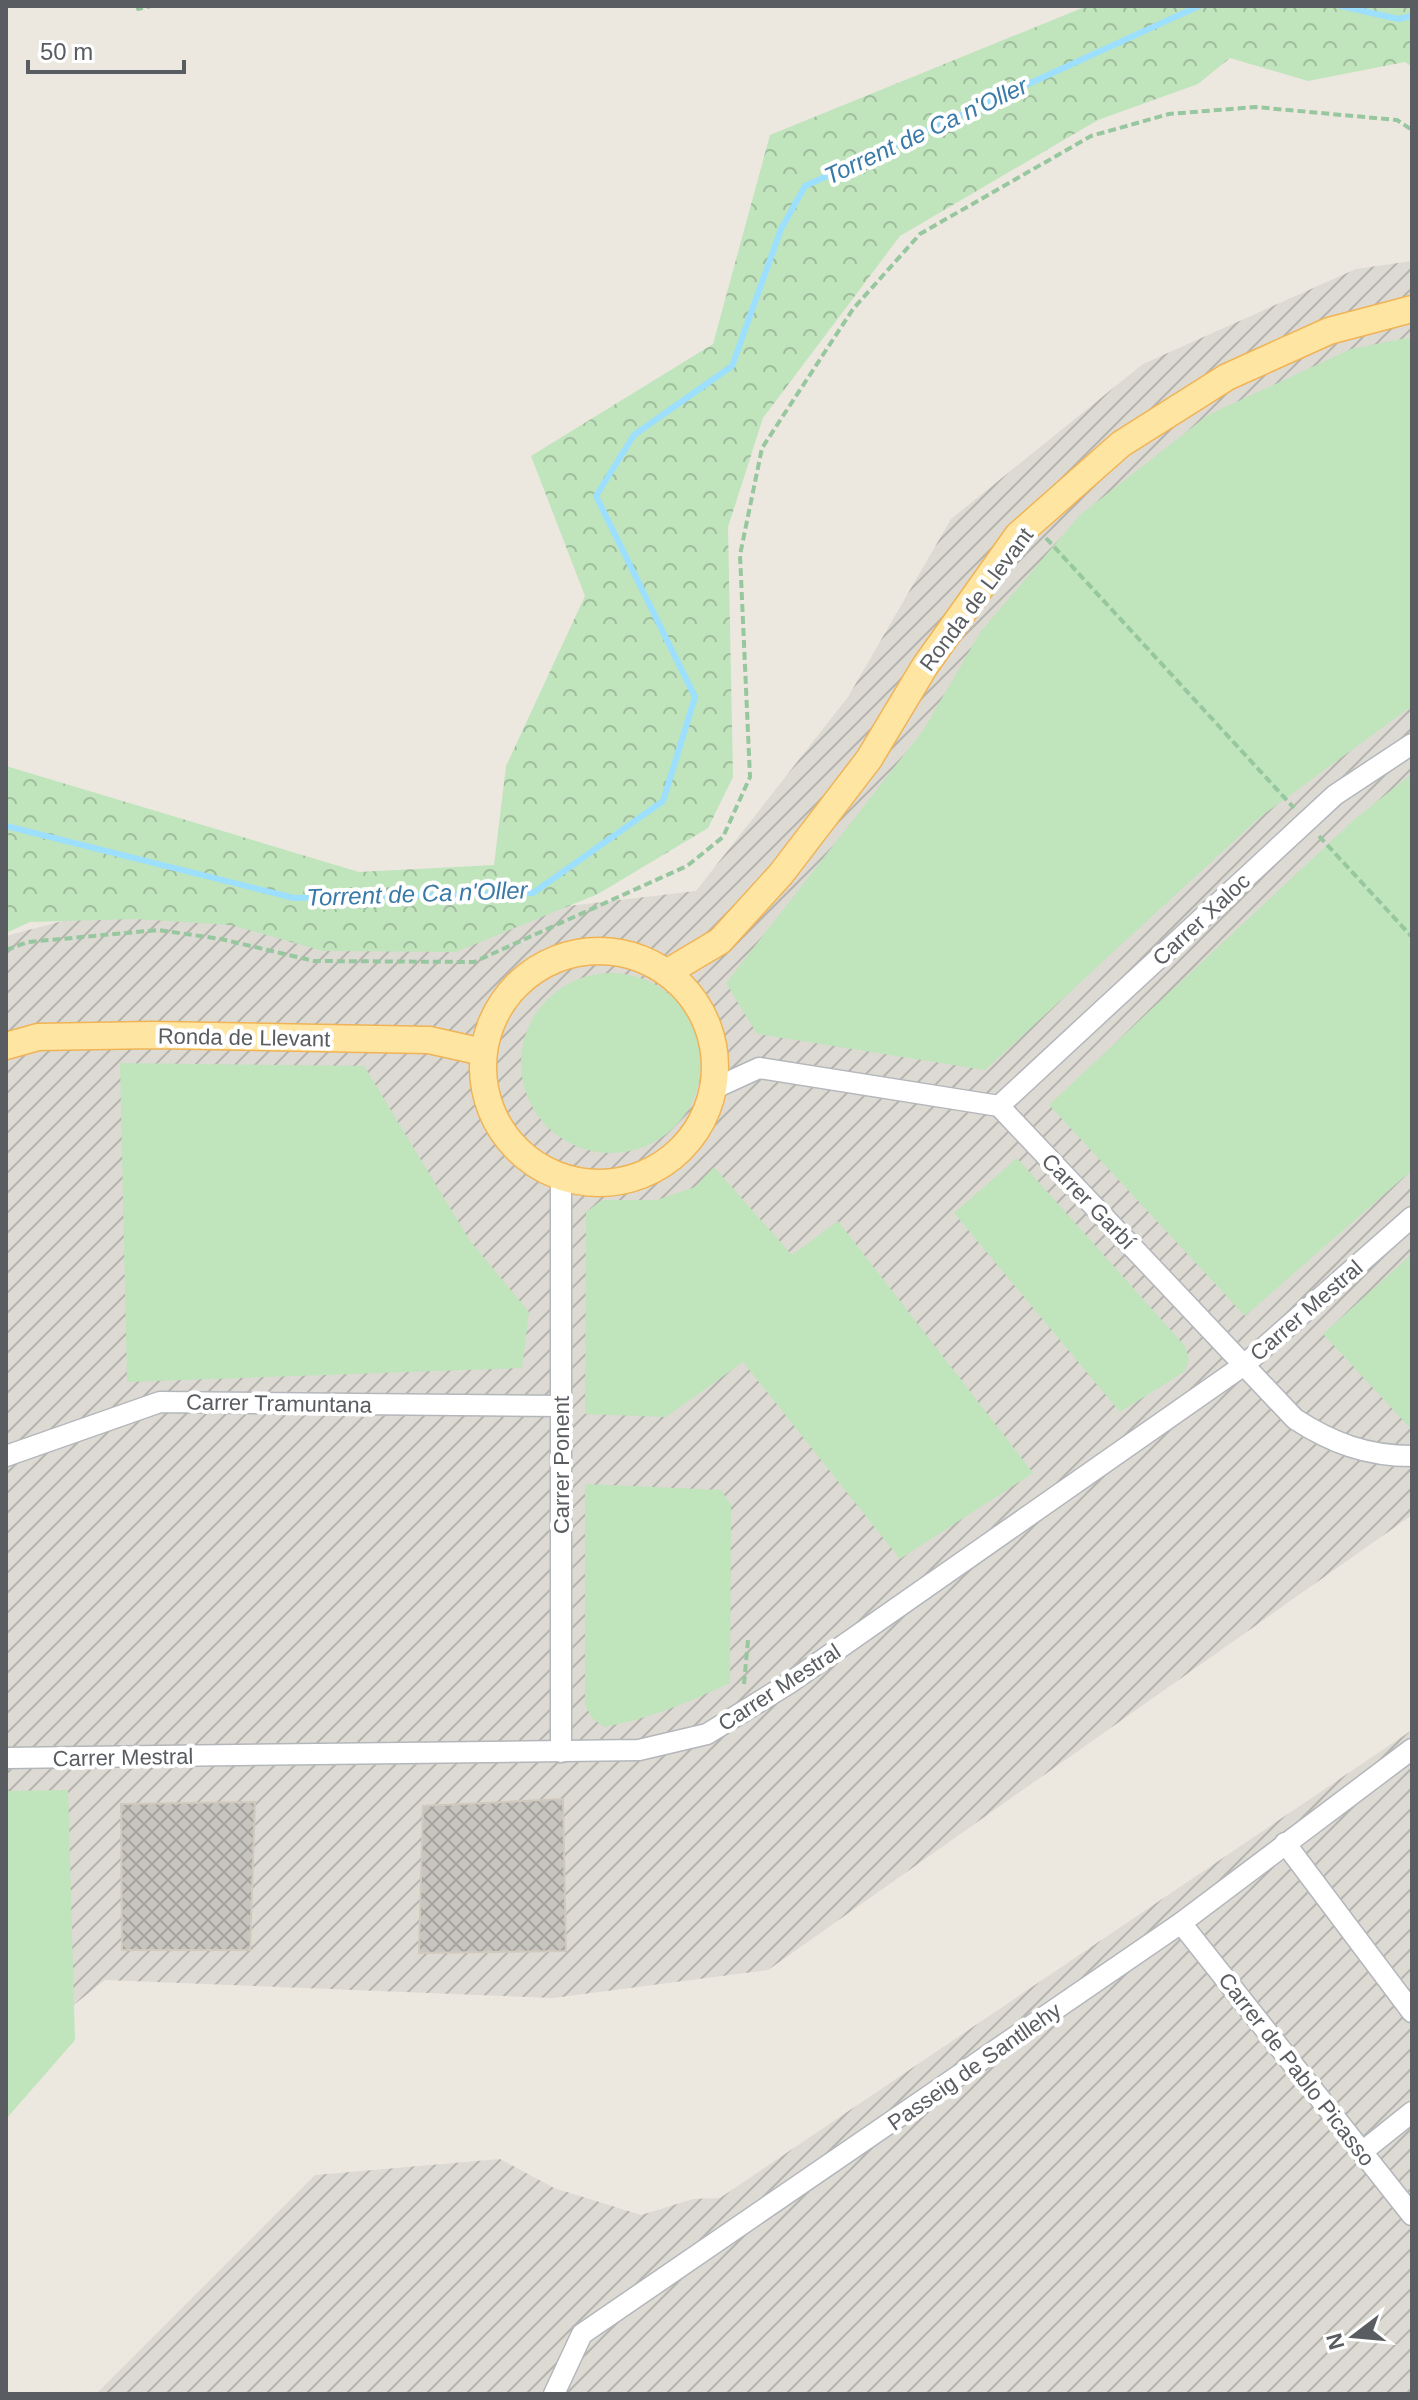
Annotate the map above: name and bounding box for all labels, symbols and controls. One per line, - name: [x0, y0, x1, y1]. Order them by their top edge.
- scale bar: [28, 24, 184, 74]
- text: 50 m: [40, 38, 93, 65]
- water label: Torrent de Ca n'Oller: [820, 71, 1033, 190]
- street label: Ronda de Llevant: [915, 523, 1038, 676]
- street label: Carrer Xaloc: [1148, 868, 1255, 971]
- water label: Torrent de Ca n'Oller: [306, 876, 529, 911]
- street label: Ronda de Llevant: [158, 1023, 330, 1052]
- street label: Carrer Garbí: [1037, 1148, 1141, 1254]
- street label: Carrer Mestral: [1245, 1255, 1368, 1366]
- street label: Carrer Tramuntana: [186, 1389, 373, 1418]
- street label: Carrer Ponent: [549, 1396, 574, 1534]
- street label: Carrer Mestral: [714, 1639, 845, 1736]
- street label: Carrer Mestral: [53, 1744, 194, 1771]
- street label: Carrer de Pablo Picasso: [1213, 1968, 1380, 2171]
- street label: Passeig de Santllehy: [883, 1997, 1066, 2136]
- north arrow: [1314, 2296, 1394, 2376]
- text: N: [1321, 2330, 1349, 2352]

